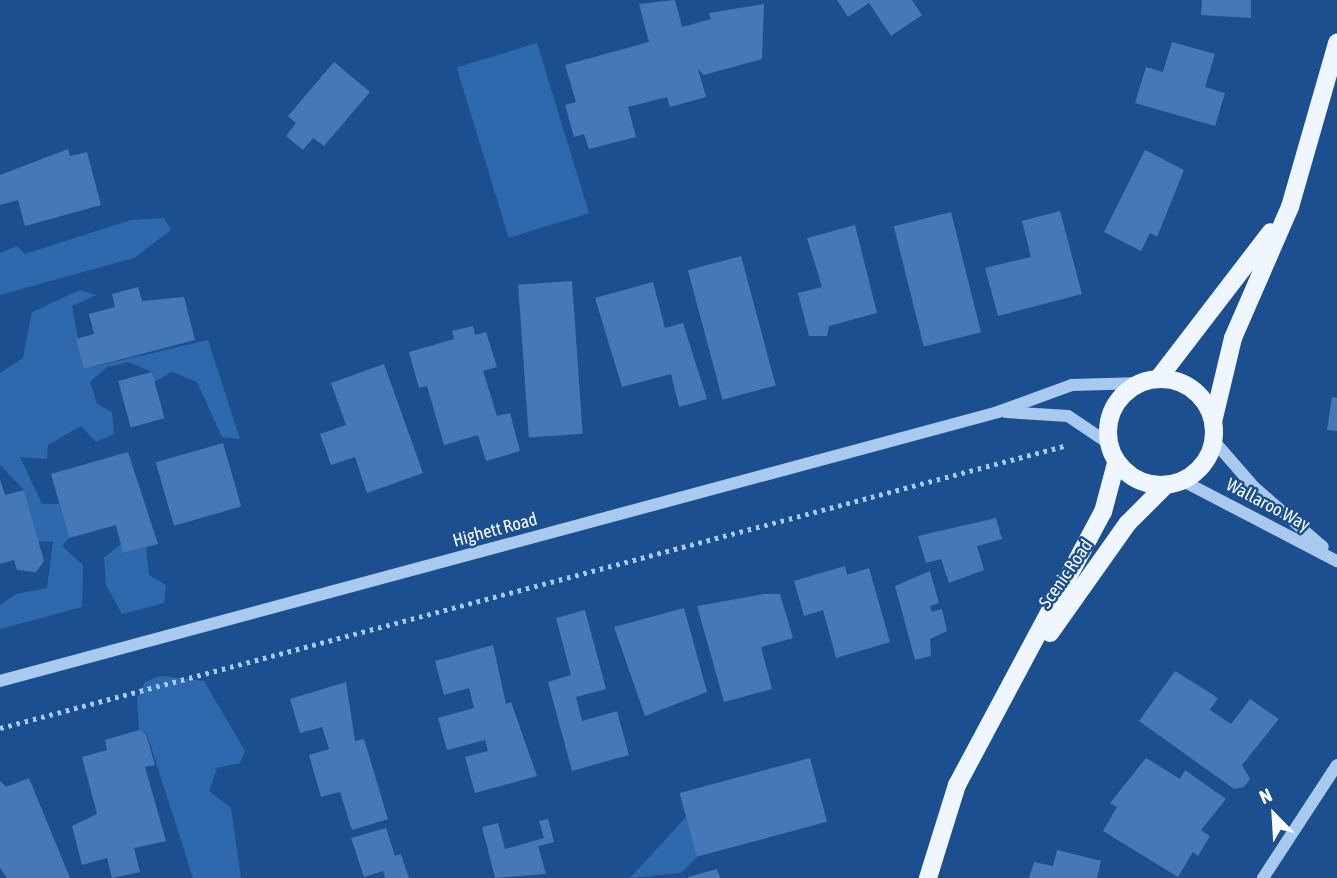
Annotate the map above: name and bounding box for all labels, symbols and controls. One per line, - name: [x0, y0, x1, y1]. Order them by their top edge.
- street label: Wallaroo Way: [1222, 474, 1314, 536]
- street label: Highett Road: [450, 508, 540, 552]
- street label: Scenic Road: [1035, 536, 1097, 612]
- north arrow: [1239, 780, 1309, 850]
- text: N: [1256, 783, 1275, 808]

